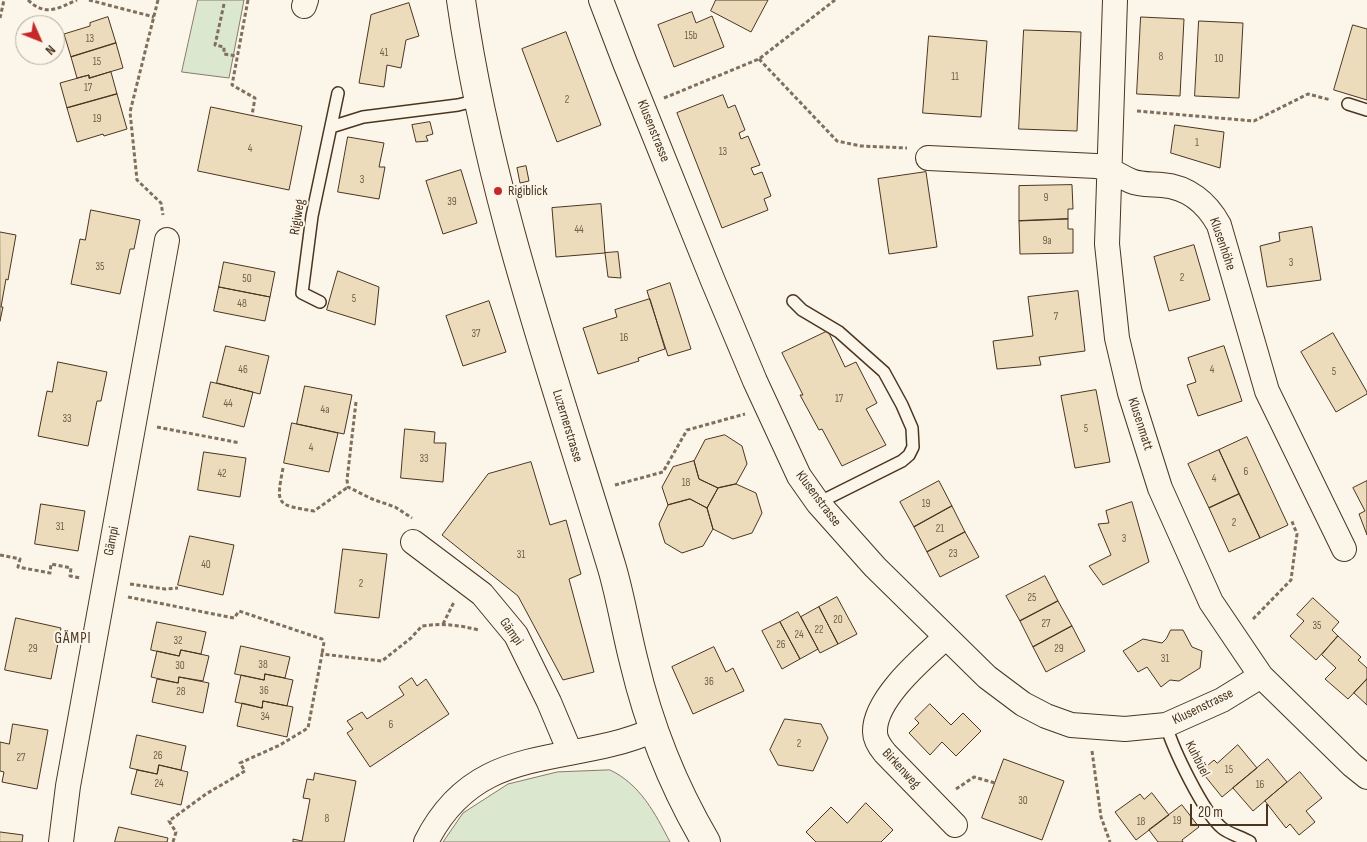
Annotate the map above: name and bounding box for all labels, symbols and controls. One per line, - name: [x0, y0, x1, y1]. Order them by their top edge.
- north arrow: [15, 15, 65, 65]
- house number: 15b: [685, 29, 697, 43]
- house number: 13: [86, 32, 94, 46]
- text: N: [42, 41, 59, 59]
- house number: 41: [380, 46, 388, 60]
- house number: 8: [1159, 50, 1163, 64]
- house number: 10: [1215, 52, 1223, 66]
- house number: 15: [93, 55, 101, 69]
- house number: 11: [951, 70, 959, 84]
- house number: 17: [84, 81, 92, 95]
- house number: 2: [565, 93, 569, 107]
- street label: Klusenstrasse: [633, 97, 673, 165]
- house number: 19: [93, 112, 101, 126]
- house number: 1: [1195, 136, 1199, 150]
- house number: 4: [248, 142, 252, 156]
- house number: 13: [719, 145, 727, 159]
- house number: 3: [360, 173, 364, 187]
- place label: Rigiblick: [508, 183, 548, 199]
- marker: Rigiblick: [492, 185, 504, 197]
- house number: 9: [1044, 191, 1048, 205]
- house number: 39: [447, 195, 457, 209]
- street label: Rigiweg: [287, 198, 309, 236]
- street label: Klusenhöhe: [1205, 215, 1239, 273]
- house number: 44: [574, 223, 584, 237]
- house number: 9a: [1042, 234, 1052, 248]
- house number: 3: [1289, 256, 1293, 270]
- house number: 35: [95, 260, 105, 274]
- house number: 2: [1180, 271, 1184, 285]
- house number: 50: [242, 272, 252, 286]
- house number: 5: [352, 292, 356, 306]
- house number: 48: [237, 297, 247, 311]
- house number: 7: [1054, 310, 1058, 324]
- house number: 37: [471, 327, 481, 341]
- house number: 16: [620, 331, 628, 345]
- house number: 46: [238, 363, 248, 377]
- house number: 4: [1210, 363, 1214, 377]
- house number: 5: [1332, 365, 1336, 379]
- street label: Luzernerstrasse: [548, 388, 586, 464]
- house number: 17: [835, 392, 843, 406]
- street label: Klusenmatt: [1124, 396, 1156, 452]
- house number: 44: [223, 397, 233, 411]
- house number: 4a: [321, 403, 329, 417]
- house number: 33: [62, 412, 72, 426]
- house number: 5: [1084, 422, 1088, 436]
- house number: 4: [309, 441, 313, 455]
- house number: 33: [419, 452, 429, 466]
- house number: 6: [1244, 465, 1248, 479]
- house number: 42: [217, 467, 227, 481]
- street label: Klusenstrasse: [792, 468, 844, 530]
- house number: 4: [1212, 472, 1216, 486]
- house number: 18: [682, 476, 690, 490]
- house number: 19: [922, 497, 930, 511]
- house number: 2: [1232, 516, 1236, 530]
- house number: 31: [56, 520, 64, 534]
- house number: 21: [936, 522, 944, 536]
- street label: Gämpi: [101, 525, 123, 557]
- house number: 3: [1122, 532, 1126, 546]
- house number: 23: [948, 547, 958, 561]
- house number: 31: [517, 548, 525, 562]
- house number: 40: [201, 558, 211, 572]
- house number: 2: [359, 577, 363, 591]
- house number: 25: [1028, 591, 1036, 605]
- house number: 20: [833, 613, 843, 627]
- street label: Gämpi: [496, 615, 526, 649]
- house number: 27: [1042, 617, 1050, 631]
- house number: 35: [1312, 619, 1322, 633]
- house number: 22: [814, 623, 824, 637]
- house number: 24: [794, 628, 804, 642]
- district label: GÄMPI: [54, 630, 92, 648]
- house number: 32: [173, 634, 183, 648]
- house number: 26: [776, 638, 786, 652]
- house number: 29: [28, 642, 38, 656]
- house number: 29: [1054, 642, 1064, 656]
- house number: 31: [1161, 652, 1169, 666]
- house number: 38: [258, 658, 268, 672]
- house number: 30: [175, 659, 185, 673]
- house number: 36: [704, 675, 714, 689]
- house number: 36: [259, 684, 269, 698]
- house number: 28: [176, 685, 186, 699]
- street label: Klusenstrasse: [1170, 685, 1236, 729]
- house number: 34: [260, 710, 270, 724]
- house number: 6: [389, 718, 393, 732]
- house number: 2: [797, 737, 801, 751]
- street label: Kuhbüel: [1181, 738, 1213, 780]
- street label: Birkenweg: [878, 745, 924, 793]
- house number: 26: [153, 749, 163, 763]
- house number: 27: [17, 751, 25, 765]
- house number: 15: [1225, 763, 1233, 777]
- house number: 24: [154, 777, 164, 791]
- house number: 16: [1256, 778, 1264, 792]
- house number: 30: [1018, 794, 1028, 808]
- scale bar: [1192, 794, 1270, 826]
- text: 20 m: [1198, 803, 1223, 822]
- house number: 8: [325, 812, 329, 826]
- house number: 19: [1173, 814, 1181, 828]
- house number: 18: [1137, 815, 1145, 829]

